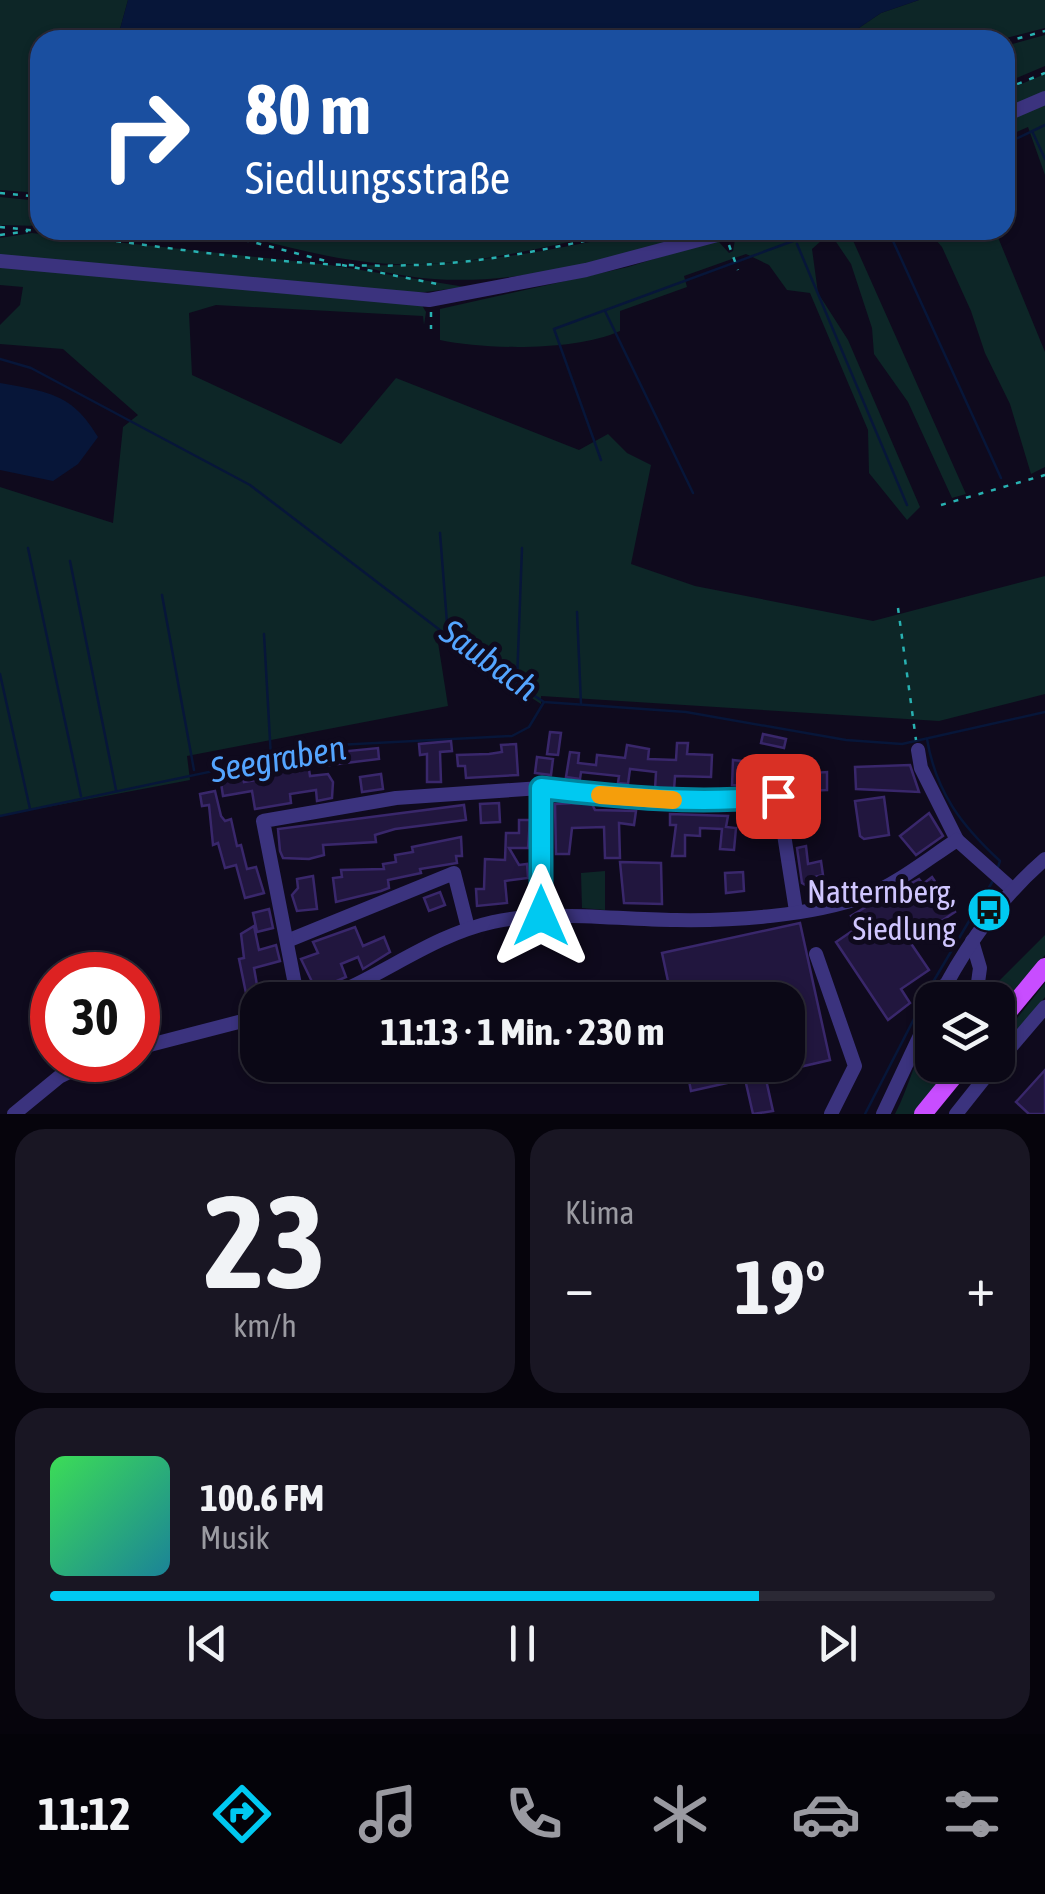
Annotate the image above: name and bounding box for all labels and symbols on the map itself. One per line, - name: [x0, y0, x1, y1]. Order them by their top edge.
- water label: Saubach: [432, 610, 546, 708]
- water label: Seegraben: [206, 726, 349, 790]
- pin: [736, 754, 821, 839]
- position arrow: [489, 864, 593, 968]
- place label: Natternberg, Siedlung: [807, 873, 956, 947]
- bus stop icon: Natternberg, Siedlung: [966, 887, 1012, 933]
- speed limit sign: 30: [30, 952, 160, 1082]

